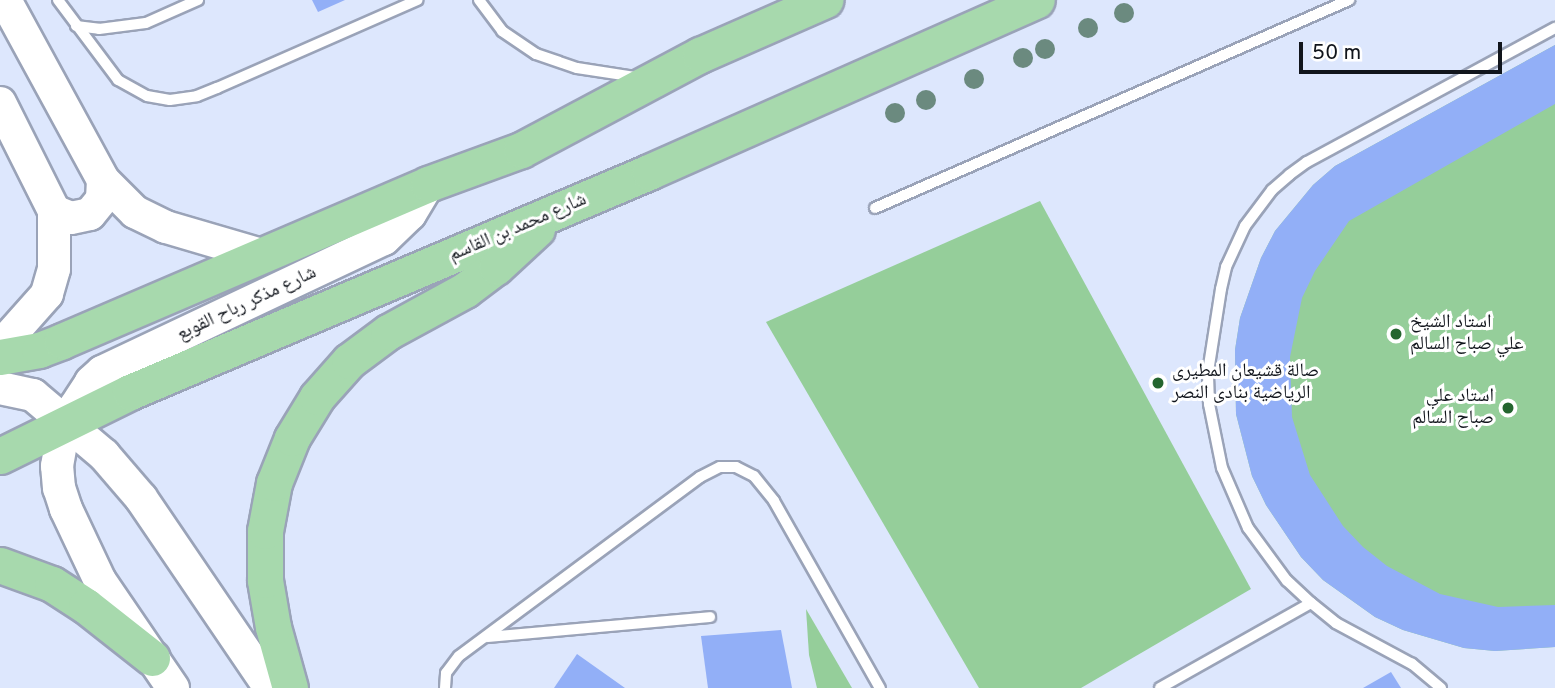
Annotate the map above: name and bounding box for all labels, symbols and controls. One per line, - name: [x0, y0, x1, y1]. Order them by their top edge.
- scale bar: [1303, 28, 1506, 72]
- text: 50 m: [1312, 40, 1361, 67]
- street label: شارع محمد بن القاسم: [446, 189, 590, 267]
- street label: شارع مذكر رباح القوبع: [174, 262, 320, 346]
- place label: استاد الشيخ علي صباح السالم: [1410, 312, 1524, 356]
- marker: استاد الشيخ علي صباح السالم: [1388, 326, 1404, 342]
- place label: صالة قشيعان المطيرى الرياضية بنادى النصر: [1172, 361, 1319, 405]
- marker: صالة قشيعان المطيرى الرياضية بنادى النصر: [1150, 375, 1166, 391]
- place label: استاد علي صباح السالم: [1412, 386, 1494, 430]
- marker: استاد علي صباح السالم: [1500, 400, 1516, 416]

